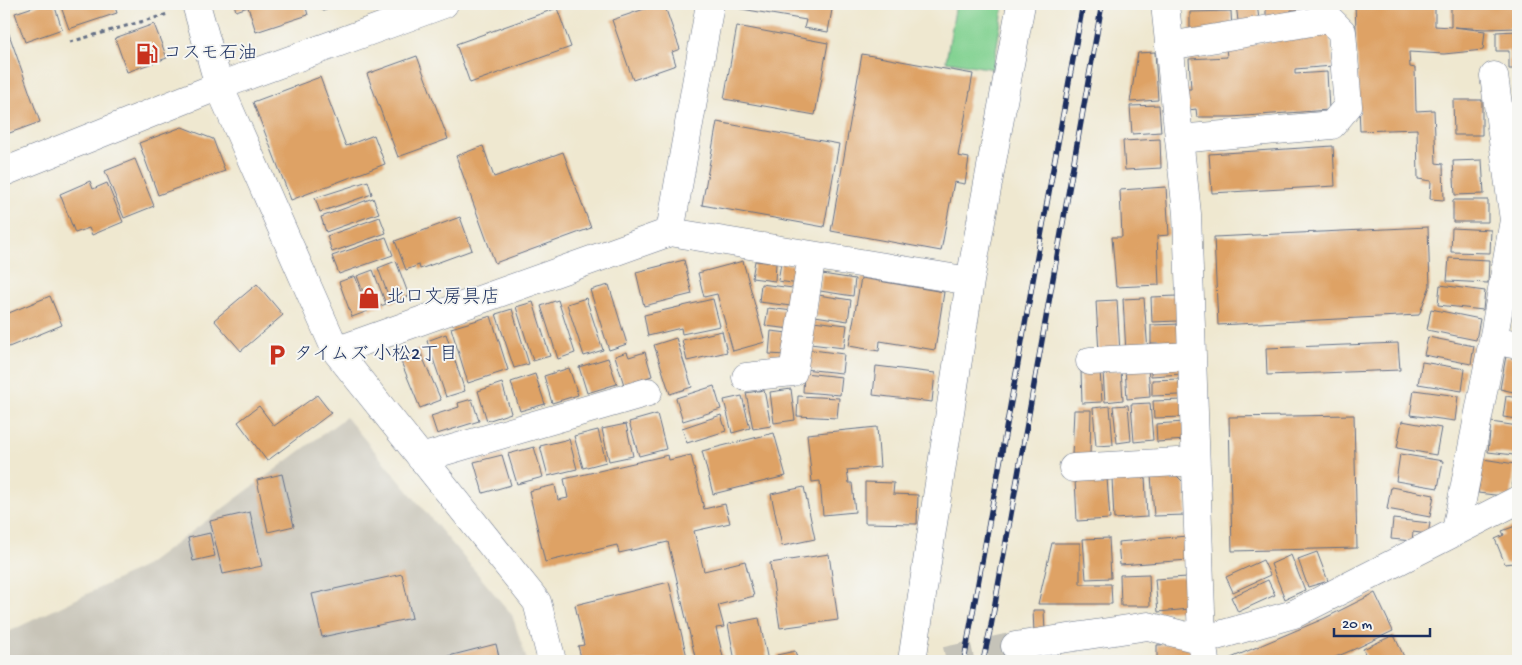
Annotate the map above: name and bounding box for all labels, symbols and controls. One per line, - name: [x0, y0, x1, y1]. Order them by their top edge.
- fuel station icon: コスモ石油: [134, 41, 160, 67]
- place label: コスモ石油: [163, 43, 257, 66]
- shop icon: 北口文房具店: [356, 285, 382, 311]
- place label: 北口文房具店: [386, 286, 500, 310]
- parking icon: タイムズ 小松2丁目: [264, 342, 290, 368]
- place label: タイムズ 小松2丁目: [294, 343, 458, 367]
- scale bar: [1334, 605, 1431, 637]
- text: 20 m: [1342, 616, 1372, 634]

